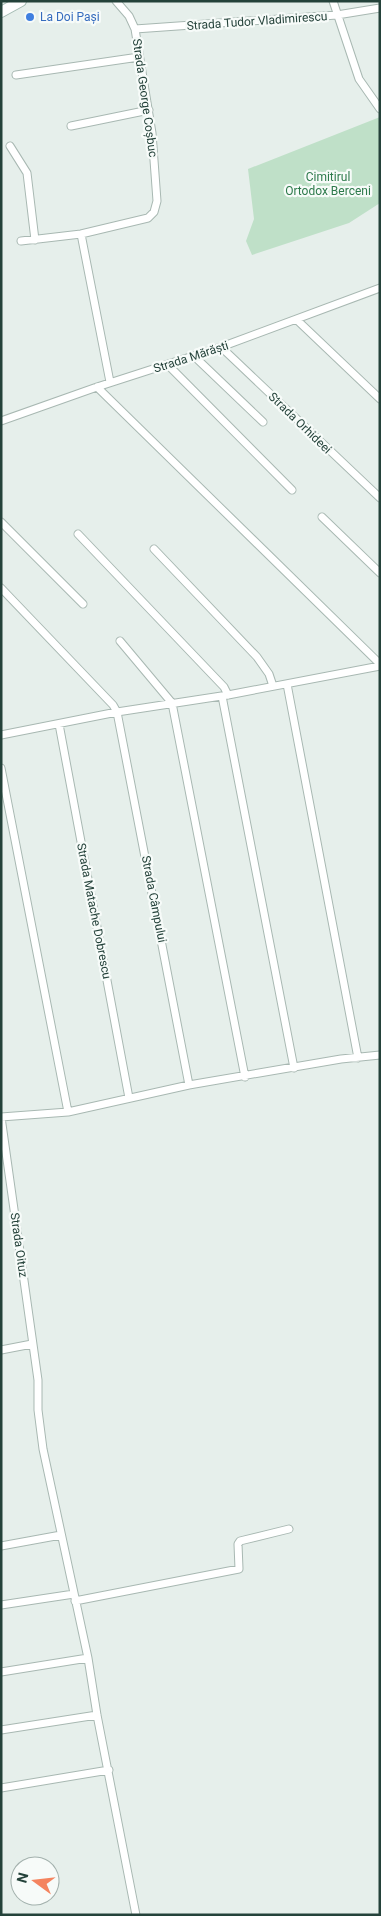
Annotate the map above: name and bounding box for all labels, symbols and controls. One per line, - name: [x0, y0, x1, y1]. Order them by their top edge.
- street label: Strada Tudor Vladimirescu: [186, 9, 328, 33]
- place label: La Doi Pași: [40, 10, 100, 25]
- marker: La Doi Pași: [24, 11, 36, 23]
- street label: Strada George Coșbuc: [129, 38, 160, 158]
- park label: Cimitirul Ortodox Berceni: [285, 170, 371, 198]
- street label: Strada Mărăști: [152, 338, 231, 377]
- street label: Strada Orhideei: [266, 389, 334, 457]
- street label: Strada Matache Dobrescu: [74, 842, 114, 980]
- street label: Strada Câmpului: [139, 854, 169, 944]
- street label: Strada Oituz: [8, 1212, 30, 1278]
- north arrow: [10, 1856, 60, 1906]
- text: N: [13, 1871, 31, 1884]

